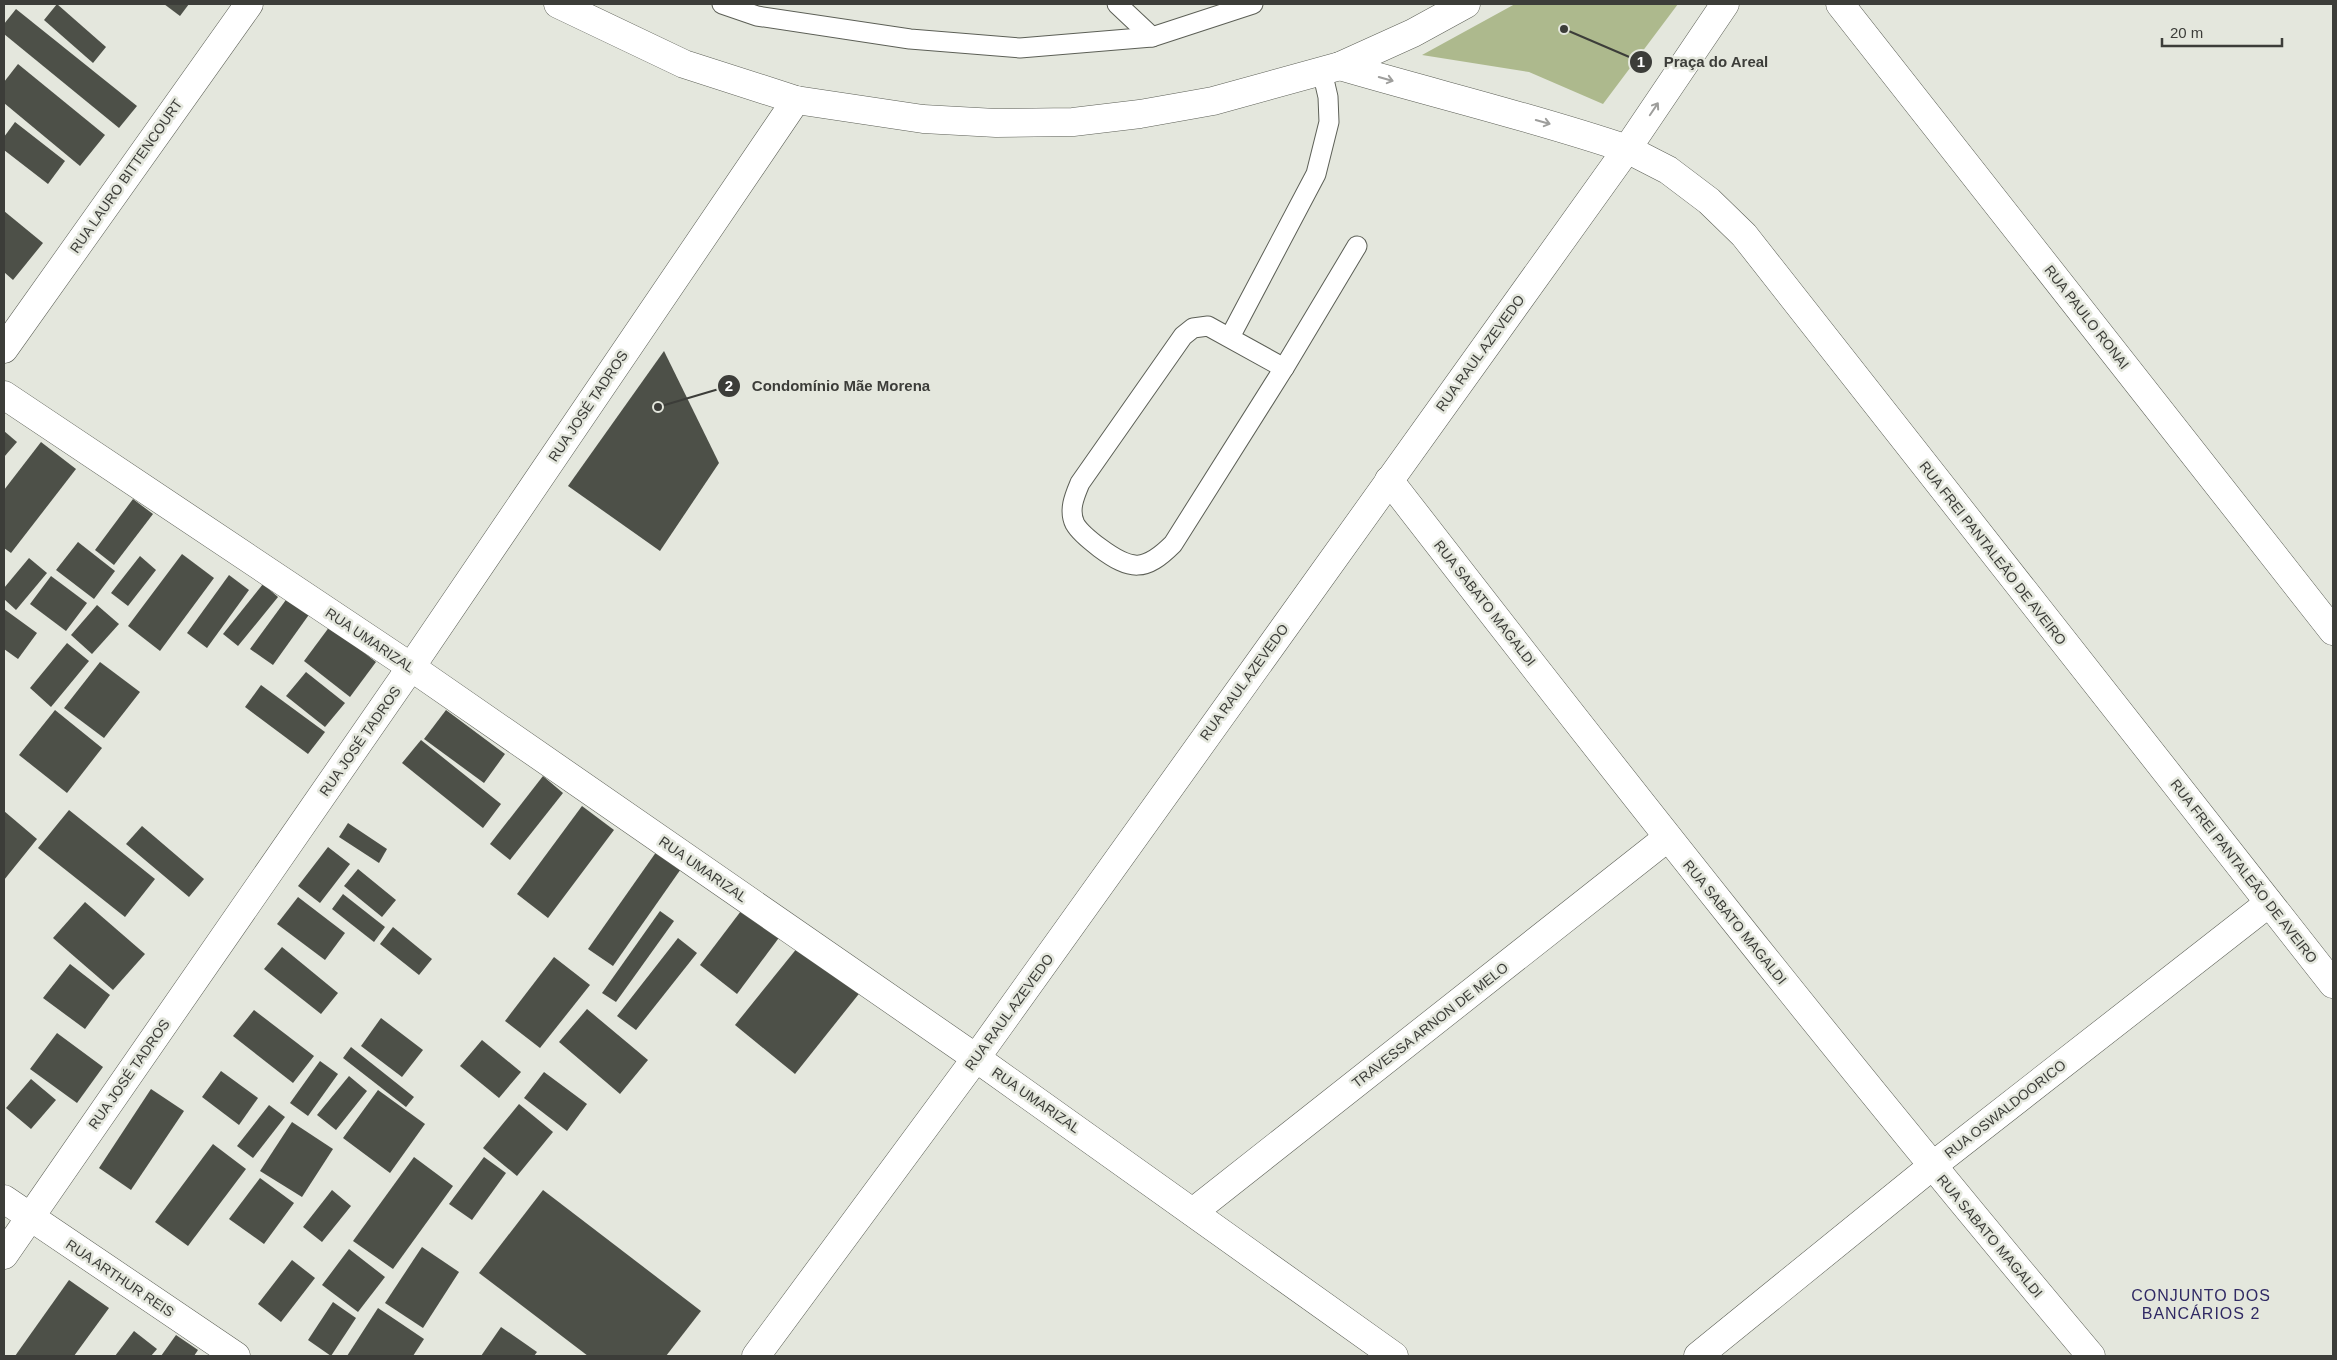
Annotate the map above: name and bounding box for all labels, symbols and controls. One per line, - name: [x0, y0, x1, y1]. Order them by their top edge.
- scale bar: [2162, 15, 2282, 47]
- text: 20 m: [2170, 24, 2203, 41]
- callout: Praça do Areal: [1628, 47, 1778, 77]
- text: 1: [1637, 53, 1645, 70]
- text: Praça do Areal: [1664, 53, 1768, 70]
- one-way arrow: [1378, 75, 1394, 85]
- street label: RUA LAURO BITTENCOURT: [67, 96, 186, 256]
- one-way arrow: [1649, 102, 1659, 116]
- one-way arrow: [1535, 118, 1551, 127]
- street label: RUA PAULO RONAI: [2042, 262, 2132, 372]
- street label: RUA RAUL AZEVEDO: [1433, 292, 1528, 414]
- street label: RUA JOSÉ TADROS: [545, 348, 631, 464]
- callout: Condomínio Mãe Morena: [717, 371, 940, 401]
- text: 2: [725, 377, 733, 394]
- text: Condomínio Mãe Morena: [752, 377, 931, 394]
- street label: RUA FREI PANTALEÃO DE AVEIRO: [1916, 458, 2070, 648]
- street label: RUA SABATO MAGALDI: [1431, 537, 1539, 669]
- street label: RUA UMARIZAL: [323, 604, 418, 676]
- street label: RUA RAUL AZEVEDO: [1197, 621, 1292, 743]
- street label: RUA JOSÉ TADROS: [316, 683, 404, 799]
- street label: RUA FREI PANTALEÃO DE AVEIRO: [2167, 776, 2321, 966]
- street label: RUA UMARIZAL: [656, 833, 750, 905]
- street label: RUA SABATO MAGALDI: [1680, 857, 1790, 987]
- street label: RUA RAUL AZEVEDO: [962, 951, 1057, 1073]
- street label: TRAVESSA ARNON DE MELO: [1349, 959, 1511, 1091]
- street label: RUA JOSÉ TADROS: [85, 1016, 173, 1132]
- street label: RUA OSWALDOORICO: [1941, 1057, 2069, 1161]
- street label: RUA UMARIZAL: [989, 1064, 1083, 1136]
- street label: RUA SABATO MAGALDI: [1934, 1171, 2046, 1301]
- street label: RUA ARTHUR REIS: [63, 1236, 177, 1320]
- district label: CONJUNTO DOS BANCÁRIOS 2: [2131, 1287, 2271, 1322]

